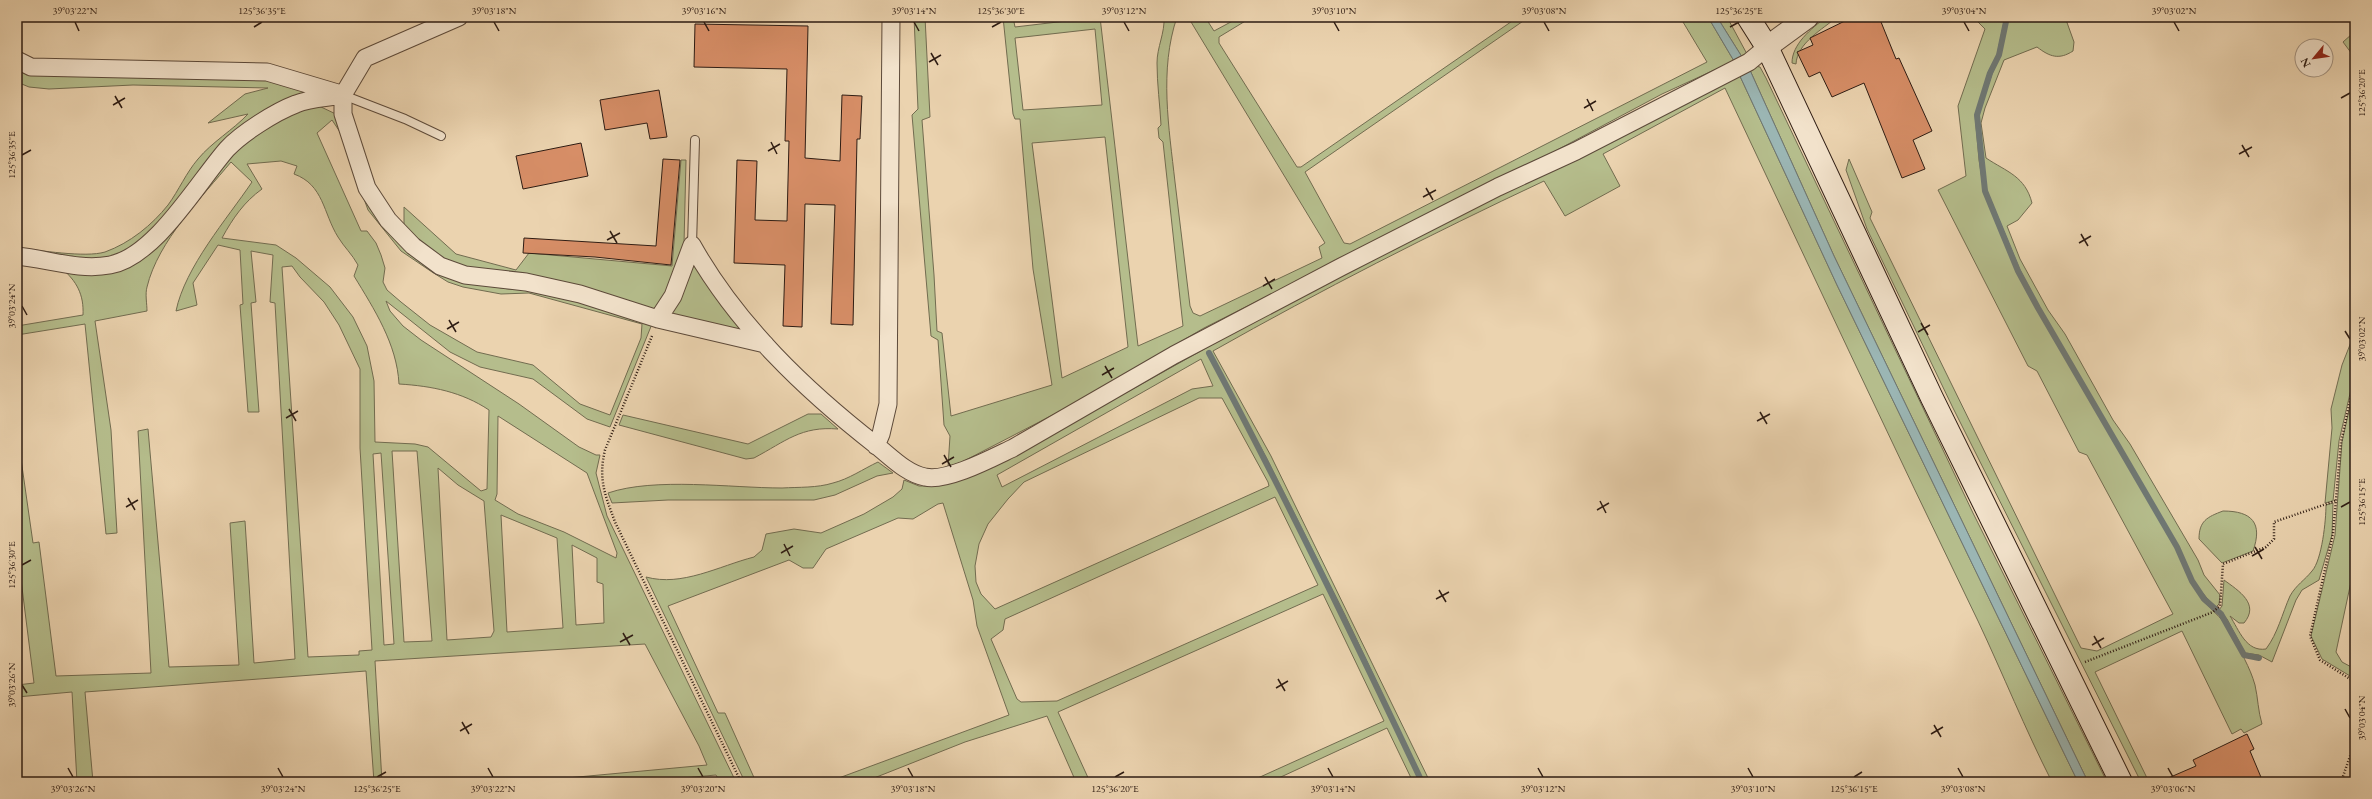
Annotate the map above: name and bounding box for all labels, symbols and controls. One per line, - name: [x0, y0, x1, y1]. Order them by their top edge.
- text: 39°03'22"N: [53, 4, 98, 17]
- text: 125°36'35"E: [238, 4, 286, 17]
- text: 39°03'18"N: [472, 4, 517, 17]
- text: 39°03'16"N: [682, 4, 727, 17]
- text: 39°03'14"N: [892, 4, 937, 17]
- text: 125°36'30"E: [977, 4, 1025, 17]
- text: 39°03'12"N: [1102, 4, 1147, 17]
- text: 39°03'10"N: [1312, 4, 1357, 17]
- text: 39°03'08"N: [1522, 4, 1567, 17]
- text: 125°36'25"E: [1715, 4, 1763, 17]
- text: 39°03'04"N: [1942, 4, 1987, 17]
- text: 39°03'02"N: [2152, 4, 2197, 17]
- north arrow: [2294, 38, 2334, 78]
- text: N: [2297, 55, 2314, 70]
- text: 125°36'20"E: [2355, 69, 2368, 117]
- text: 125°36'35"E: [5, 131, 18, 179]
- text: 39°03'24"N: [5, 283, 18, 328]
- text: 39°03'02"N: [2355, 316, 2368, 361]
- text: 125°36'15"E: [2355, 478, 2368, 526]
- text: 125°36'30"E: [5, 541, 18, 589]
- text: 39°03'26"N: [5, 662, 18, 707]
- text: 39°03'04"N: [2355, 695, 2368, 740]
- text: 39°03'26"N: [51, 782, 96, 795]
- text: 39°03'24"N: [261, 782, 306, 795]
- text: 125°36'25"E: [353, 782, 401, 795]
- text: 39°03'22"N: [471, 782, 516, 795]
- text: 39°03'20"N: [681, 782, 726, 795]
- text: 39°03'18"N: [891, 782, 936, 795]
- text: 125°36'20"E: [1091, 782, 1139, 795]
- text: 39°03'14"N: [1311, 782, 1356, 795]
- text: 39°03'12"N: [1521, 782, 1566, 795]
- text: 39°03'10"N: [1731, 782, 1776, 795]
- text: 125°36'15"E: [1830, 782, 1878, 795]
- text: 39°03'08"N: [1941, 782, 1986, 795]
- text: 39°03'06"N: [2151, 782, 2196, 795]

